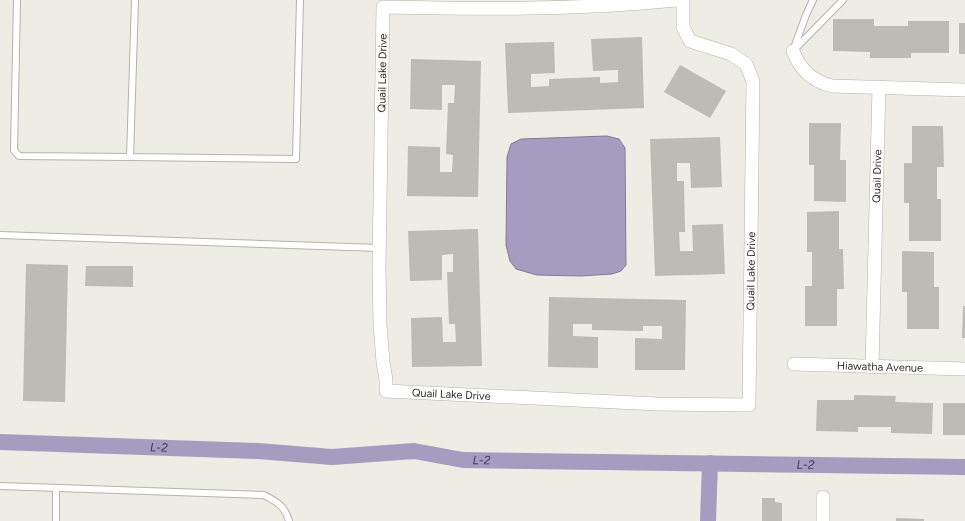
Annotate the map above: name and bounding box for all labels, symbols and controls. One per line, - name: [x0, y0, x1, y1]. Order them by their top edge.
- street label: Quail Lake Drive: [375, 34, 390, 112]
- street label: Quail Drive: [870, 149, 884, 203]
- street label: Quail Lake Drive: [744, 232, 758, 311]
- street label: Hiawatha Avenue: [837, 359, 923, 375]
- street label: Quail Lake Drive: [412, 386, 491, 403]
- water label: L-2: [150, 440, 168, 455]
- water label: L-2: [472, 453, 491, 467]
- water label: L-2: [796, 458, 815, 472]

